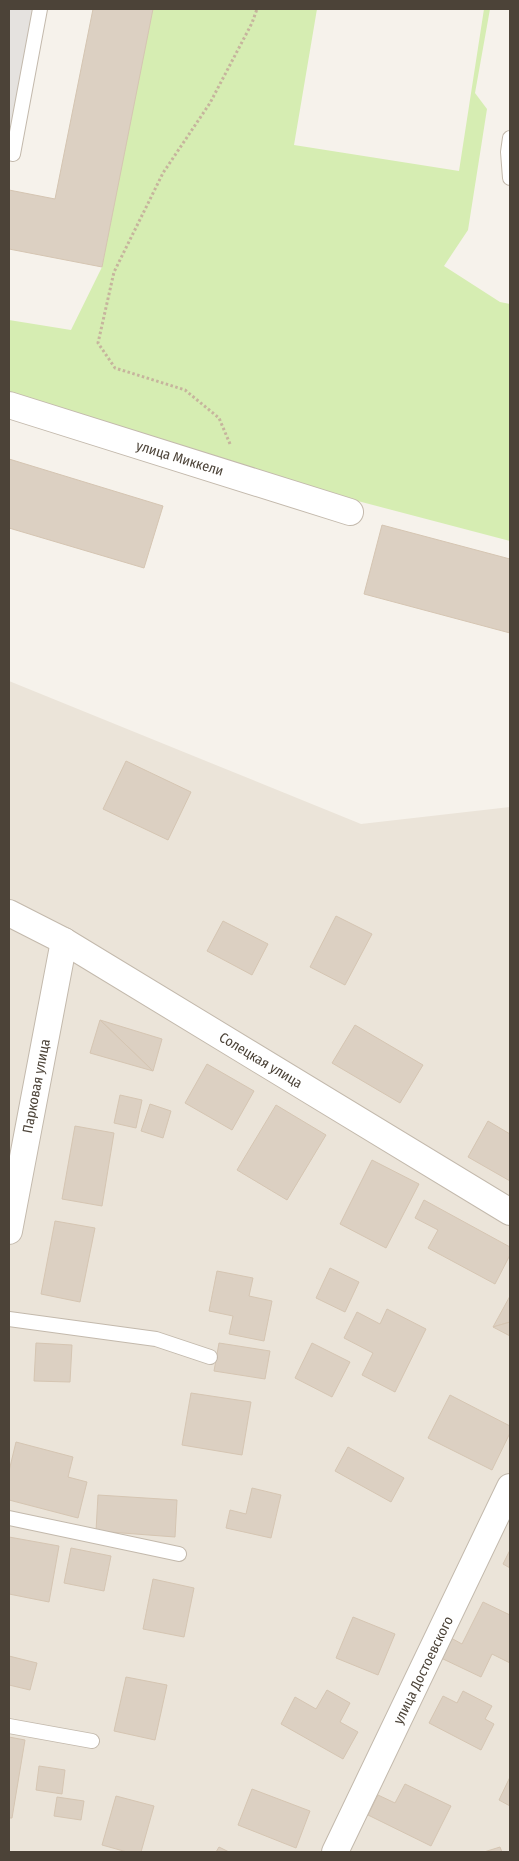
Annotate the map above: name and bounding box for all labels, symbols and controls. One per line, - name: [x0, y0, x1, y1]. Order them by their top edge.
- street label: улица Миккели: [134, 437, 226, 480]
- street label: Солецкая улица: [216, 1029, 306, 1092]
- street label: Парковая улица: [19, 1037, 54, 1135]
- street label: улица Достоевского: [390, 1613, 457, 1727]

